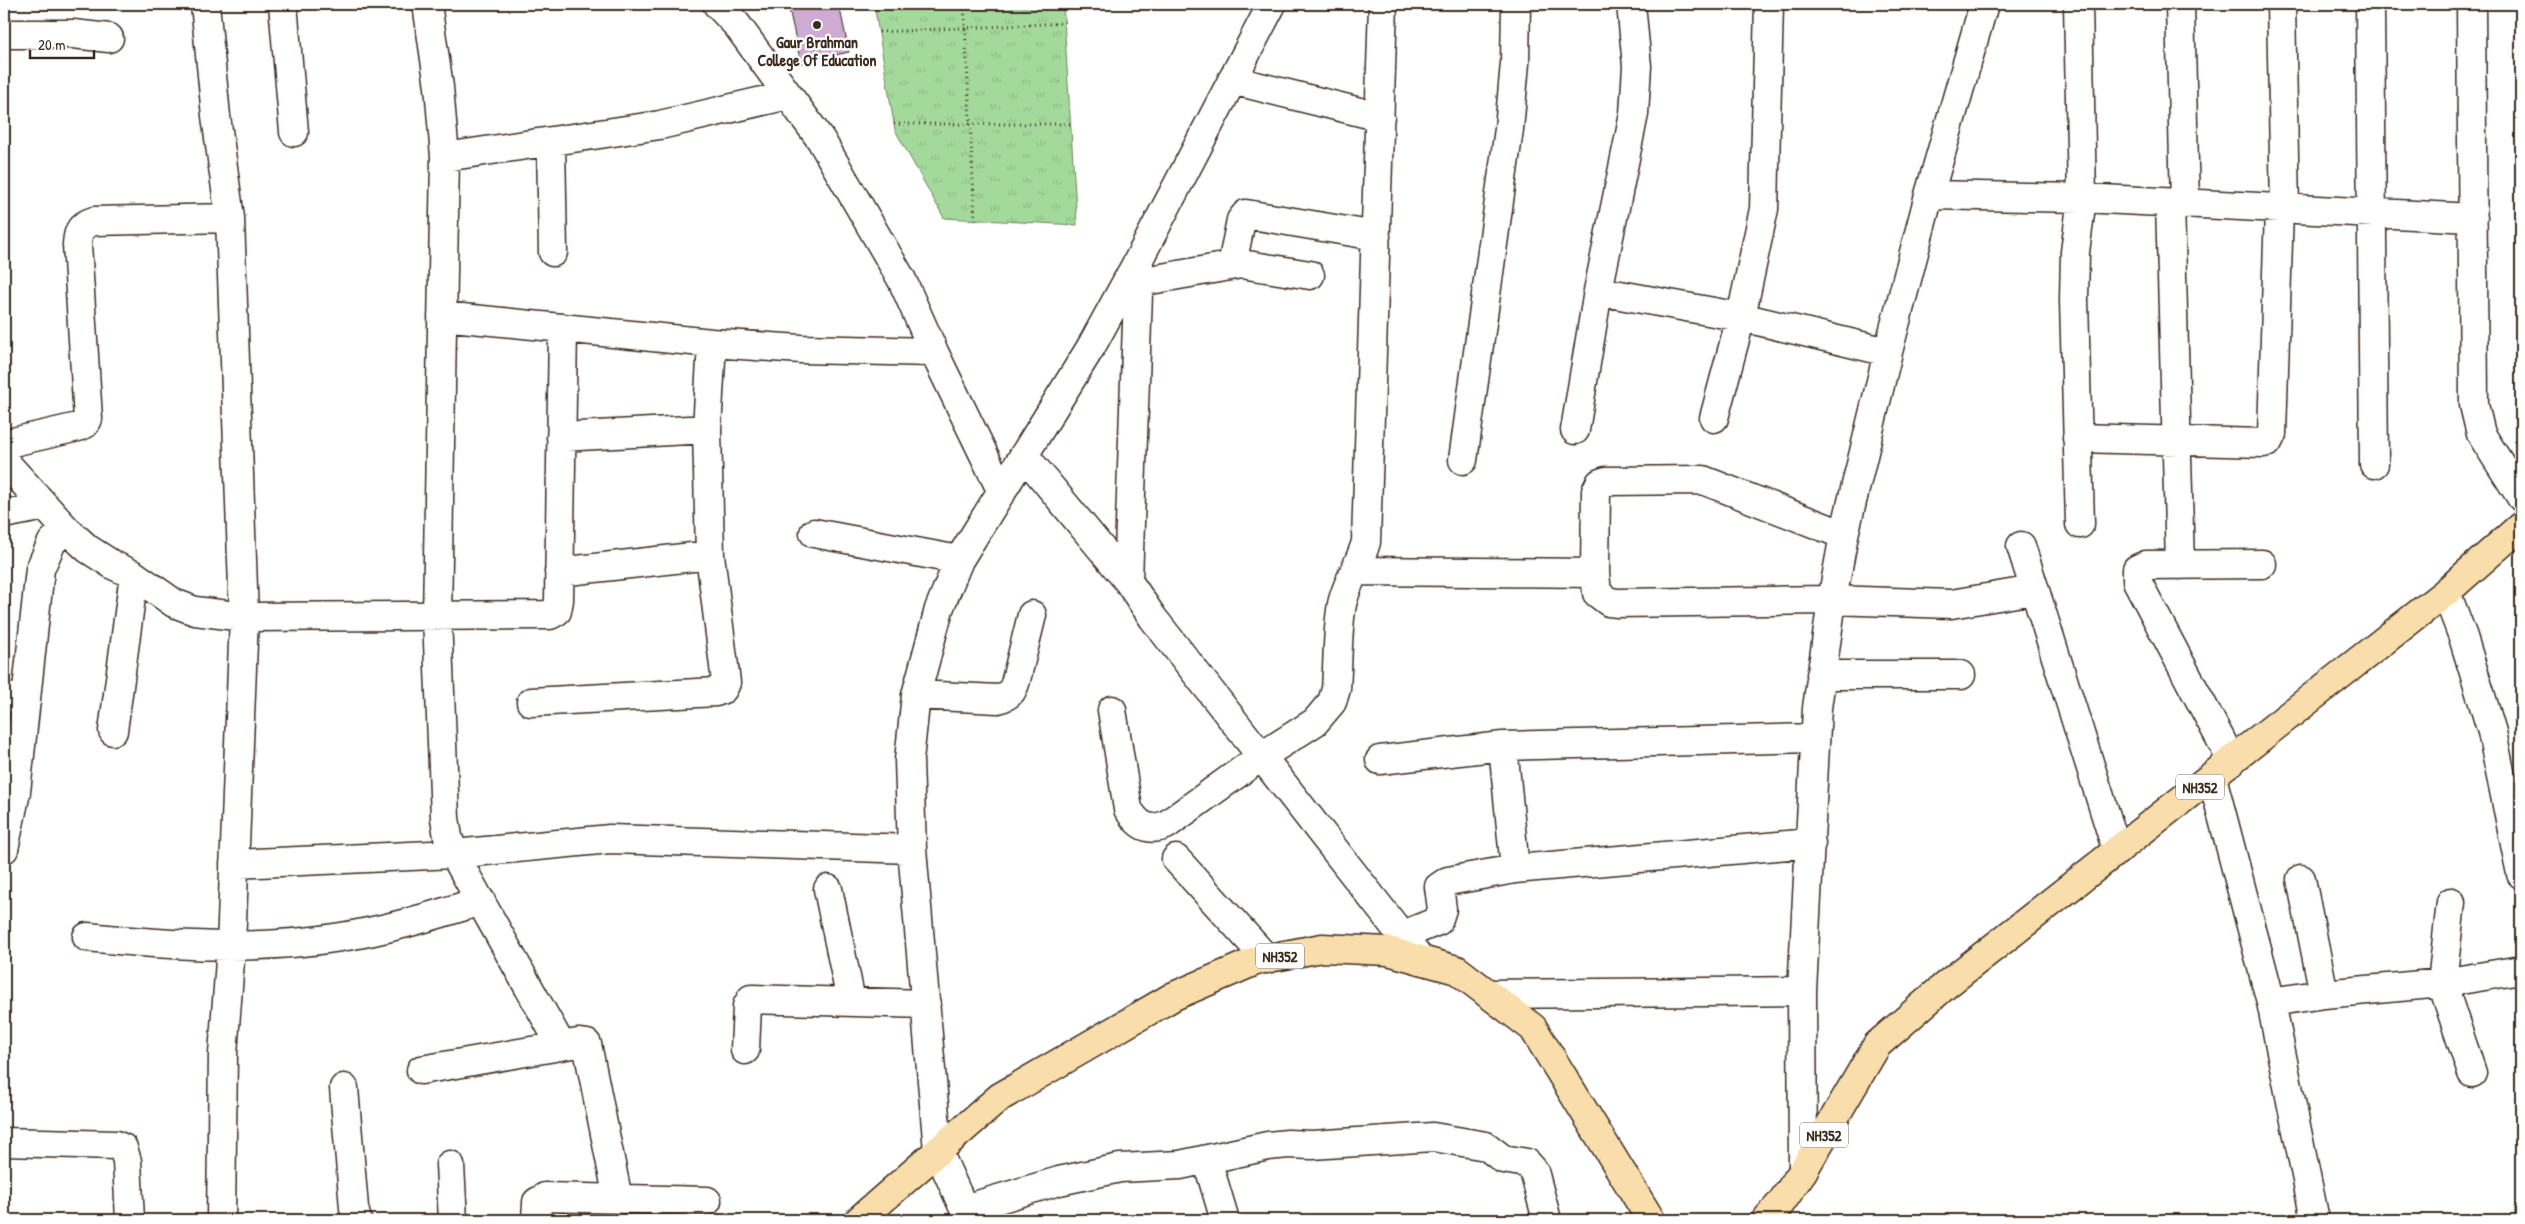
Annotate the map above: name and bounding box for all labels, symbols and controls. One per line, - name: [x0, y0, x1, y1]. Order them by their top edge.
- marker: Gaur Brahman College Of Education: [811, 19, 823, 31]
- scale bar: [30, 28, 94, 60]
- place label: Gaur Brahman College Of Education: [758, 31, 876, 72]
- text: 20 m: [38, 34, 65, 55]
- road number: NH352: [2176, 774, 2224, 800]
- road number: NH352: [1256, 944, 1304, 968]
- road number: NH352: [1800, 1122, 1848, 1148]

